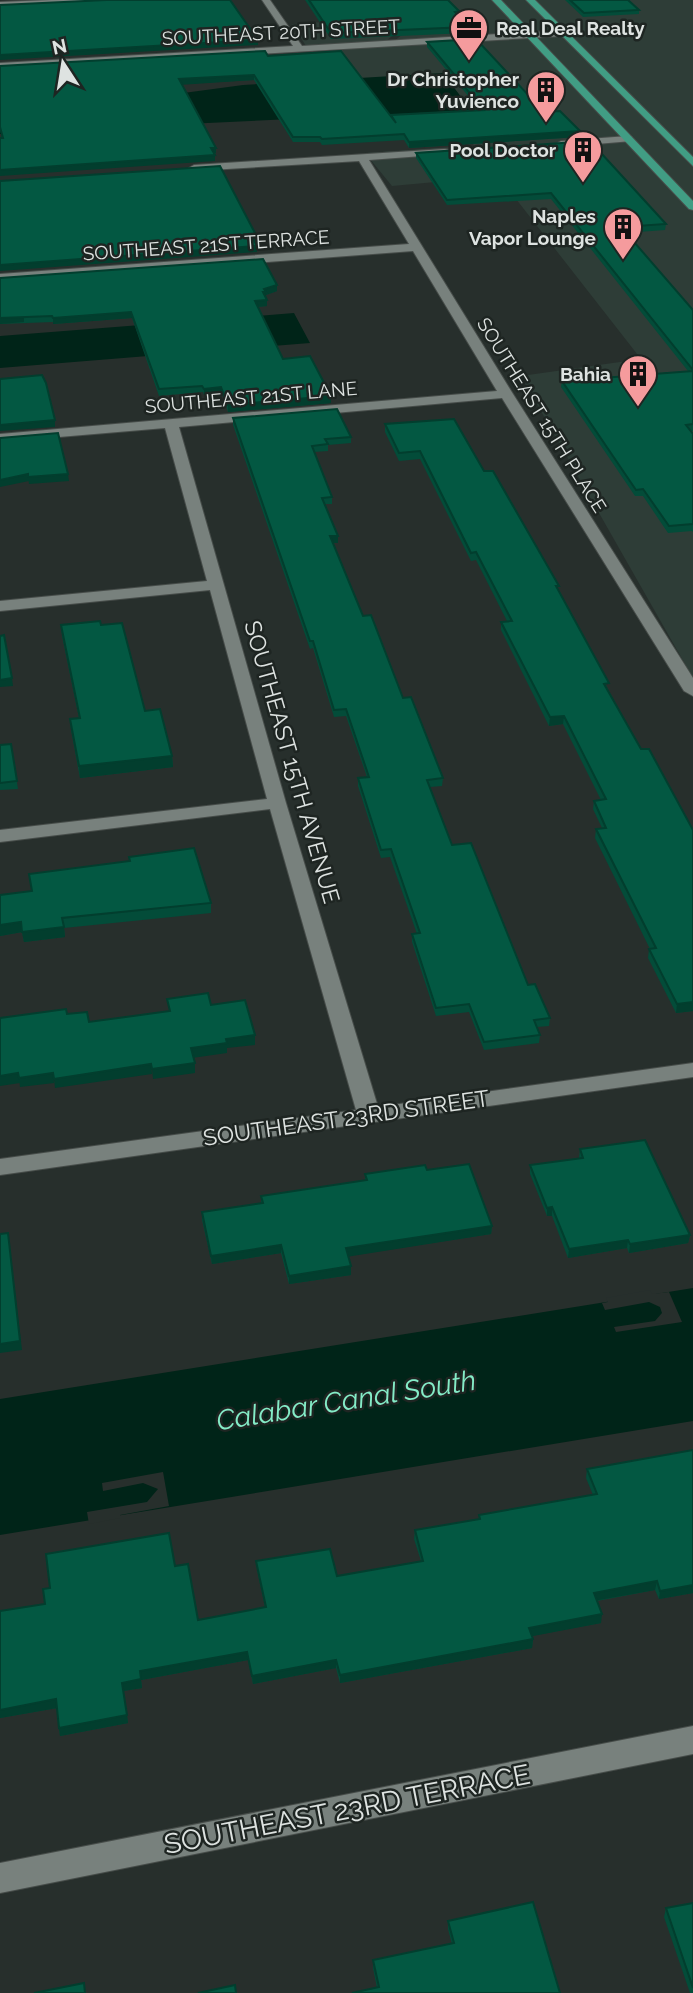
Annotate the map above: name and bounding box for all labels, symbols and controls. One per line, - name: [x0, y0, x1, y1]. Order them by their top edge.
- office icon: Real Deal Realty: [448, 7, 490, 62]
- street label: SOUTHEAST 20TH STREET: [161, 15, 401, 49]
- place label: Real Deal Realty: [496, 17, 645, 39]
- north arrow: [28, 28, 98, 98]
- text: N: [50, 34, 69, 59]
- place label: Dr Christopher Yuvienco: [387, 68, 520, 112]
- building icon: Dr Christopher Yuvienco: [525, 69, 567, 124]
- building icon: Pool Doctor: [562, 129, 604, 184]
- place label: Pool Doctor: [449, 139, 557, 161]
- place label: Naples Vapor Lounge: [469, 205, 596, 249]
- building icon: Naples Vapor Lounge: [602, 206, 644, 261]
- street label: SOUTHEAST 21ST TERRACE: [82, 225, 330, 265]
- street label: SOUTHEAST 15TH PLACE: [473, 314, 611, 516]
- building icon: Bahia: [617, 353, 659, 408]
- place label: Bahia: [560, 363, 611, 385]
- street label: SOUTHEAST 21ST LANE: [144, 377, 358, 417]
- street label: SOUTHEAST 15TH AVENUE: [239, 617, 346, 906]
- street label: SOUTHEAST 23RD STREET: [201, 1084, 491, 1151]
- water label: Calabar Canal South: [214, 1364, 478, 1437]
- street label: SOUTHEAST 23RD TERRACE: [161, 1758, 533, 1861]

